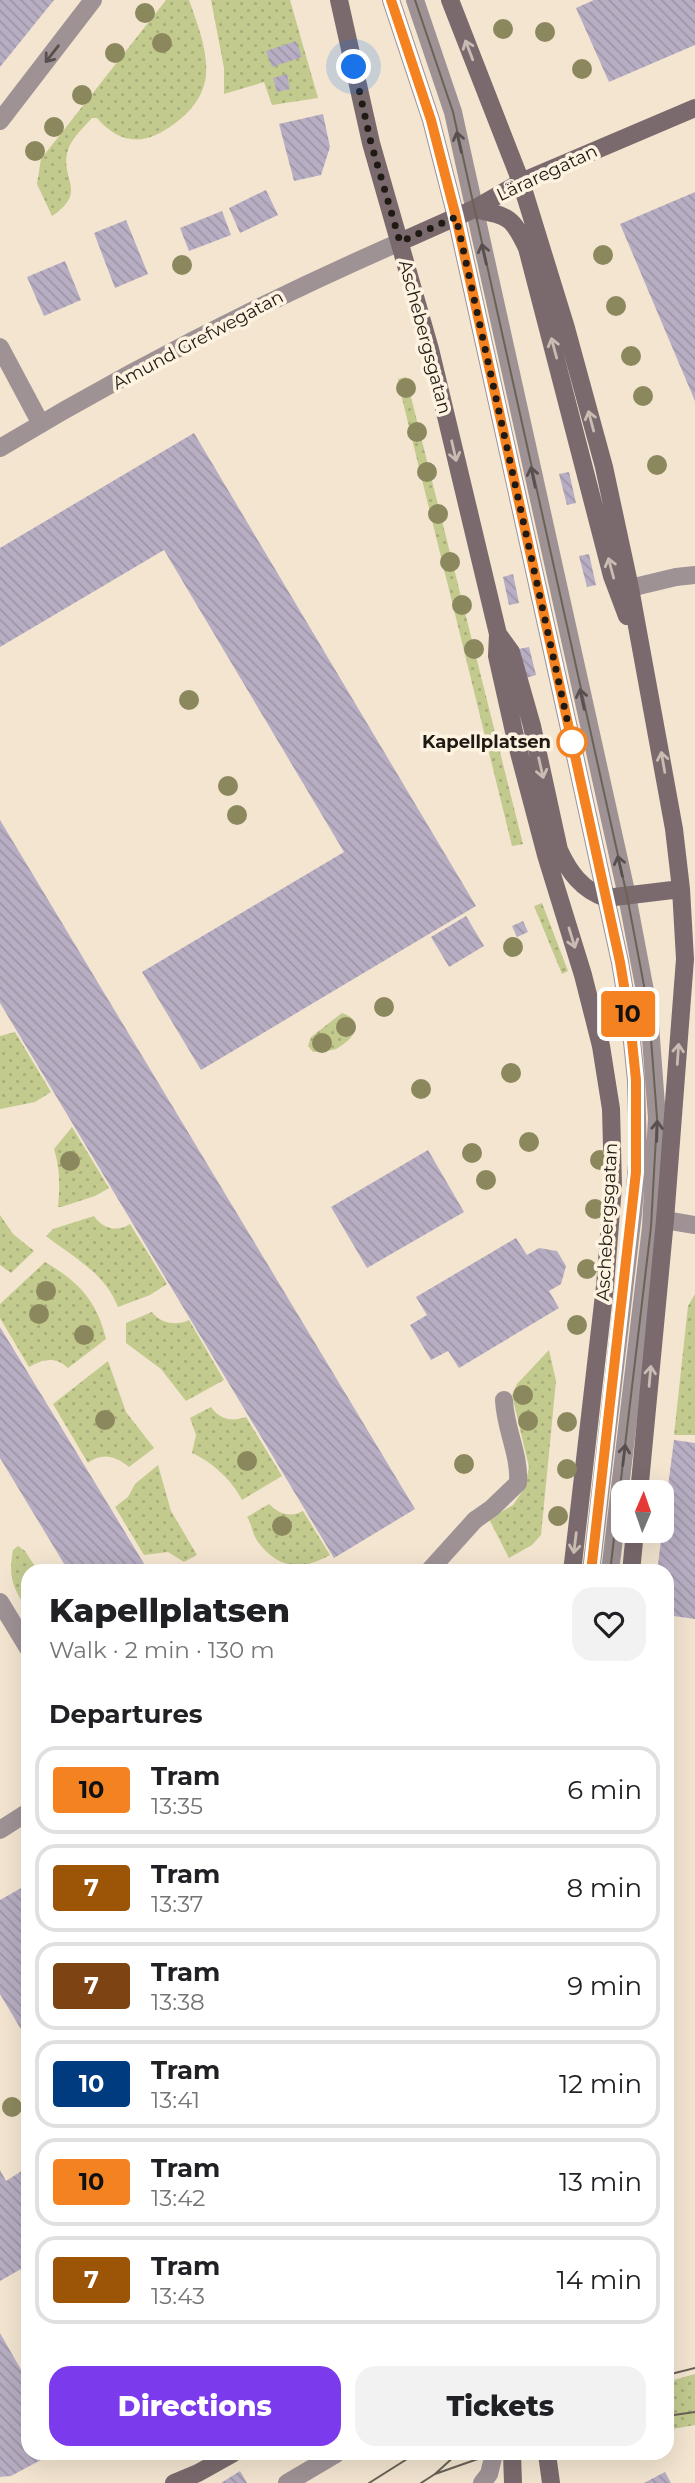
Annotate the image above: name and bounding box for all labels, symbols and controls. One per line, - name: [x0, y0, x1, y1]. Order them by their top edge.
- one-way arrow: [462, 39, 475, 61]
- one-way arrow: [44, 44, 59, 63]
- your location: [336, 49, 371, 84]
- one-way arrow: [452, 131, 466, 154]
- street label: Läraregatan: [493, 140, 601, 206]
- one-way arrow: [477, 244, 490, 266]
- street label: Aschebergsgatan: [394, 258, 456, 416]
- street label: Amund Grefwegatan: [109, 286, 287, 394]
- one-way arrow: [547, 337, 560, 360]
- one-way arrow: [584, 410, 597, 432]
- one-way arrow: [448, 439, 461, 462]
- one-way arrow: [526, 466, 540, 489]
- one-way arrow: [604, 557, 617, 580]
- one-way arrow: [575, 688, 589, 711]
- marker: Kapellplatsen: [557, 727, 587, 757]
- place label: Kapellplatsen: [422, 731, 551, 753]
- one-way arrow: [655, 751, 669, 774]
- one-way arrow: [535, 756, 549, 779]
- one-way arrow: [613, 855, 626, 878]
- one-way arrow: [567, 927, 579, 949]
- line badge: 10: [596, 991, 660, 1037]
- text: 10: [615, 999, 641, 1028]
- one-way arrow: [672, 1044, 685, 1066]
- one-way arrow: [650, 1120, 663, 1143]
- street label: Aschebergsgatan: [592, 1142, 622, 1302]
- one-way arrow: [644, 1365, 657, 1388]
- one-way arrow: [617, 1444, 630, 1467]
- north arrow: [611, 1480, 674, 1544]
- map controls: [611, 1480, 674, 1543]
- one-way arrow: [569, 1531, 582, 1554]
- button: heart: [572, 1587, 646, 1661]
- text: Kapellplatsen: [49, 1590, 290, 1630]
- text: Walk · 2 min · 130 m: [49, 1636, 275, 1664]
- text: Departures: [49, 1698, 203, 1730]
- text: Tram: [151, 1760, 220, 1792]
- text: 6 min: [567, 1774, 642, 1806]
- text: 10: [79, 1775, 104, 1804]
- text: 13:35: [151, 1792, 203, 1820]
- text: Tram: [151, 1858, 220, 1890]
- text: 8 min: [566, 1872, 642, 1904]
- text: 7: [84, 1873, 99, 1902]
- text: 13:37: [151, 1890, 203, 1918]
- text: Tram: [151, 1956, 220, 1988]
- text: 9 min: [567, 1970, 642, 2002]
- text: 7: [84, 1971, 99, 2000]
- text: 13:38: [151, 1988, 205, 2016]
- text: Tram: [151, 2054, 220, 2086]
- text: 12 min: [559, 2068, 642, 2100]
- text: 10: [79, 2069, 104, 2098]
- text: 13:41: [151, 2086, 200, 2114]
- text: Tram: [151, 2152, 220, 2184]
- text: 13 min: [559, 2166, 642, 2198]
- text: 10: [79, 2167, 104, 2196]
- text: 13:42: [151, 2184, 205, 2212]
- text: Tram: [151, 2250, 220, 2282]
- text: 14 min: [556, 2264, 642, 2296]
- text: 7: [84, 2265, 99, 2294]
- text: 13:43: [151, 2282, 205, 2310]
- button: Directions: [49, 2366, 341, 2446]
- button: Tickets: [355, 2366, 646, 2446]

